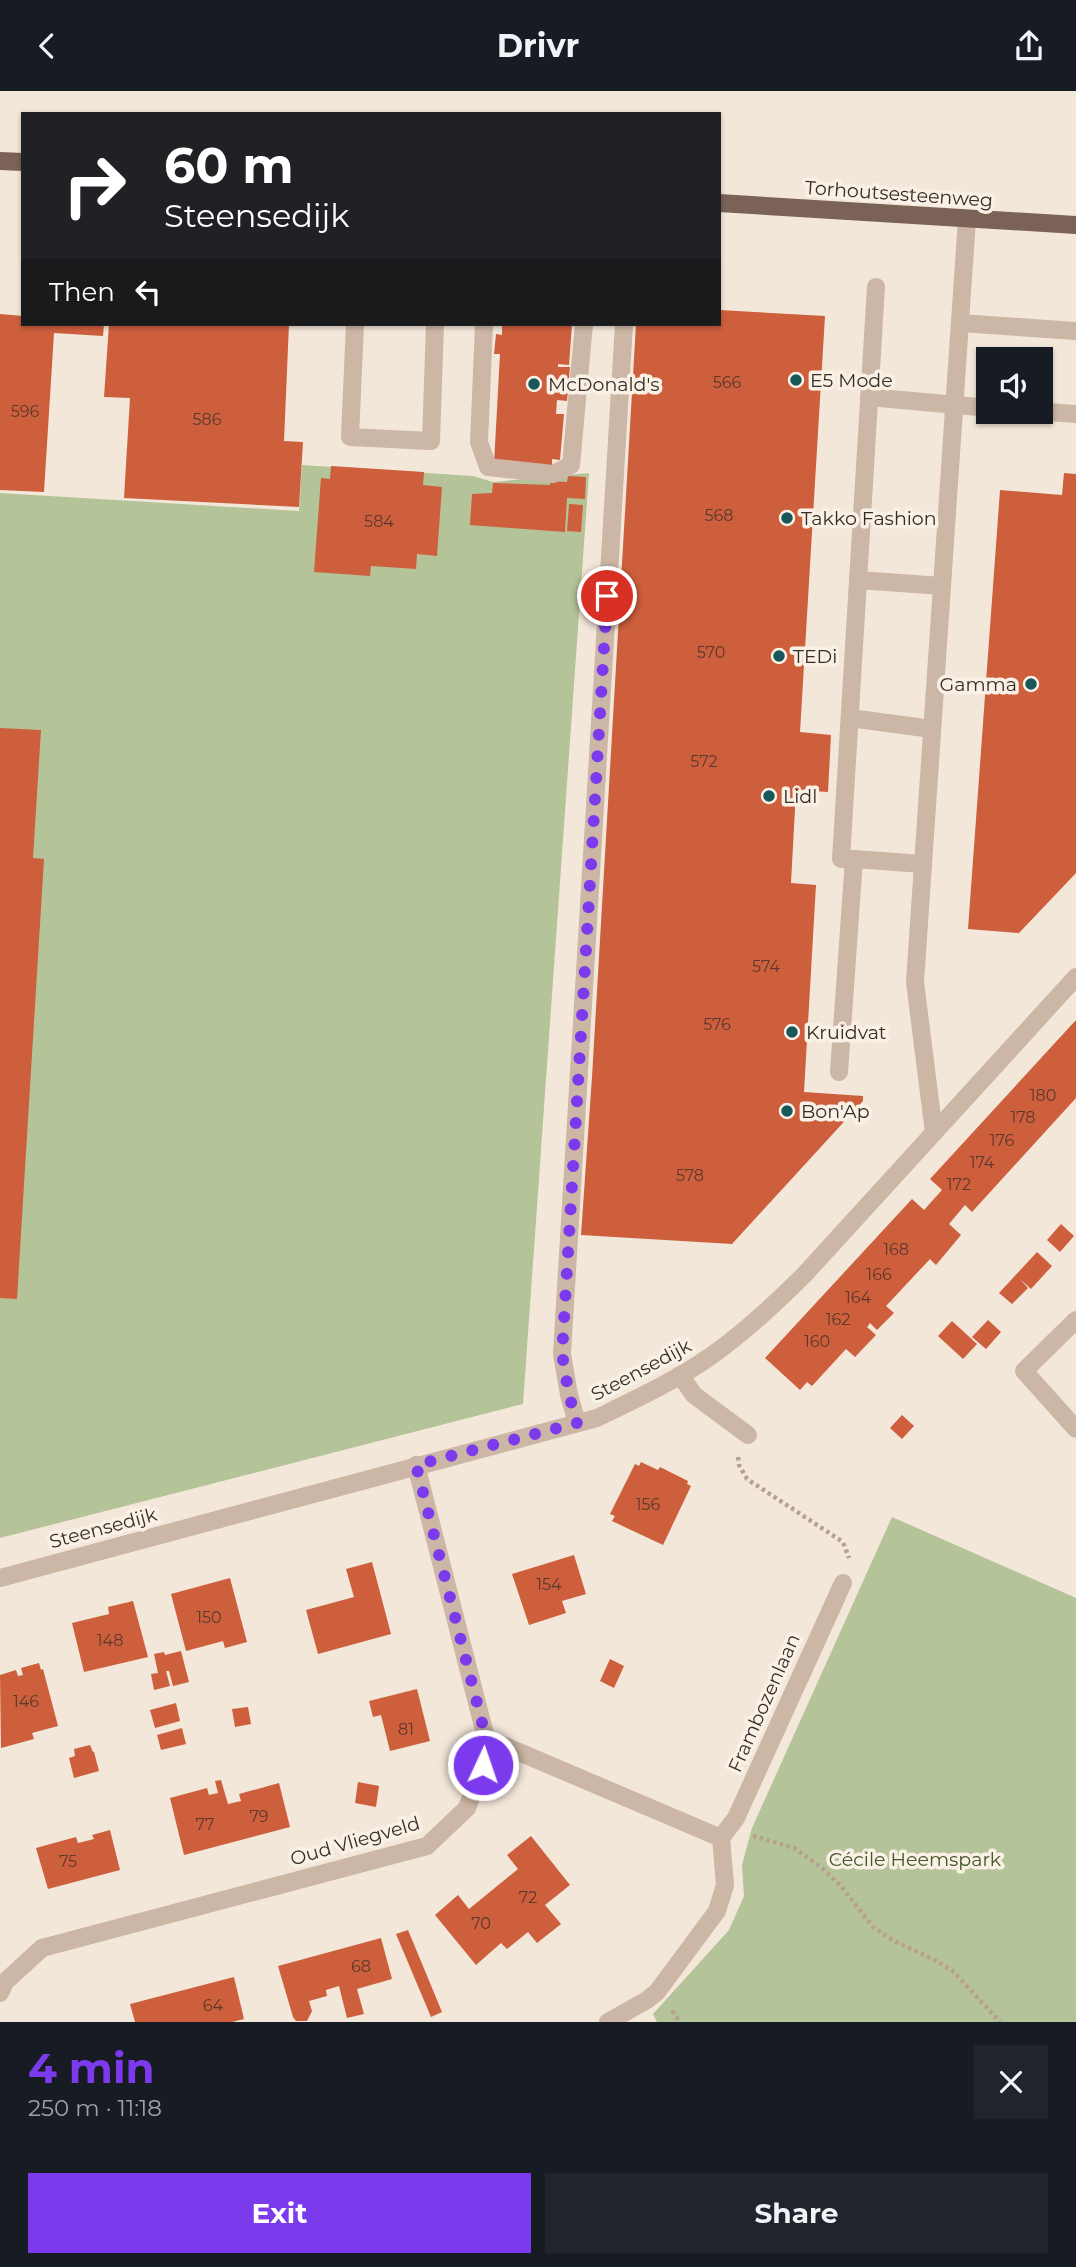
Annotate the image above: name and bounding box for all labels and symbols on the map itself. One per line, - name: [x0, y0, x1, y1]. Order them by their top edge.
- street label: Torhoutsesteenweg: [804, 176, 994, 212]
- place label: E5 Mode: [810, 369, 893, 392]
- marker: E5 Mode: [788, 372, 804, 388]
- place label: McDonald's: [548, 373, 660, 396]
- house number: 566: [713, 373, 742, 392]
- marker: McDonald's: [526, 376, 542, 392]
- house number: 596: [11, 402, 40, 421]
- house number: 586: [192, 410, 222, 429]
- house number: 568: [704, 506, 734, 525]
- place label: Takko Fashion: [801, 507, 937, 530]
- marker: Takko Fashion: [779, 510, 795, 526]
- house number: 584: [364, 512, 394, 531]
- pin: [577, 566, 637, 626]
- house number: 570: [697, 643, 725, 662]
- place label: TEDi: [793, 645, 837, 668]
- marker: TEDi: [771, 648, 787, 664]
- place label: Gamma: [940, 673, 1017, 696]
- marker: Gamma: [1023, 676, 1039, 692]
- house number: 572: [690, 752, 718, 771]
- place label: Lidl: [783, 785, 817, 808]
- marker: Lidl: [761, 788, 777, 804]
- house number: 574: [752, 957, 780, 976]
- house number: 576: [703, 1015, 731, 1034]
- place label: Kruidvat: [806, 1021, 887, 1044]
- marker: Kruidvat: [784, 1024, 800, 1040]
- house number: 180: [1030, 1086, 1056, 1105]
- place label: Bon'Ap: [801, 1100, 870, 1123]
- marker: Bon'Ap: [779, 1103, 795, 1119]
- house number: 178: [1010, 1108, 1036, 1127]
- house number: 176: [990, 1131, 1015, 1150]
- house number: 174: [970, 1153, 995, 1172]
- house number: 578: [676, 1166, 704, 1185]
- house number: 172: [947, 1175, 971, 1194]
- house number: 168: [883, 1240, 909, 1259]
- house number: 166: [866, 1265, 892, 1284]
- house number: 164: [845, 1288, 871, 1307]
- house number: 162: [826, 1310, 850, 1329]
- house number: 160: [804, 1332, 830, 1351]
- street label: Steensedijk: [587, 1334, 696, 1406]
- house number: 156: [636, 1495, 661, 1514]
- street label: Steensedijk: [47, 1502, 160, 1553]
- house number: 154: [536, 1575, 562, 1594]
- house number: 150: [196, 1608, 222, 1627]
- street label: Frambozenlaan: [723, 1630, 805, 1776]
- house number: 148: [97, 1631, 123, 1650]
- house number: 146: [13, 1692, 39, 1711]
- house number: 81: [398, 1720, 414, 1739]
- position arrow: [446, 1728, 520, 1802]
- house number: 79: [249, 1807, 269, 1826]
- street label: Oud Vliegveld: [288, 1812, 422, 1870]
- house number: 77: [196, 1815, 214, 1834]
- park label: Cécile Heemspark: [829, 1848, 1002, 1871]
- house number: 75: [59, 1852, 77, 1871]
- house number: 72: [519, 1888, 537, 1907]
- house number: 70: [471, 1914, 491, 1933]
- house number: 68: [351, 1957, 371, 1976]
- house number: 64: [203, 1996, 224, 2015]

